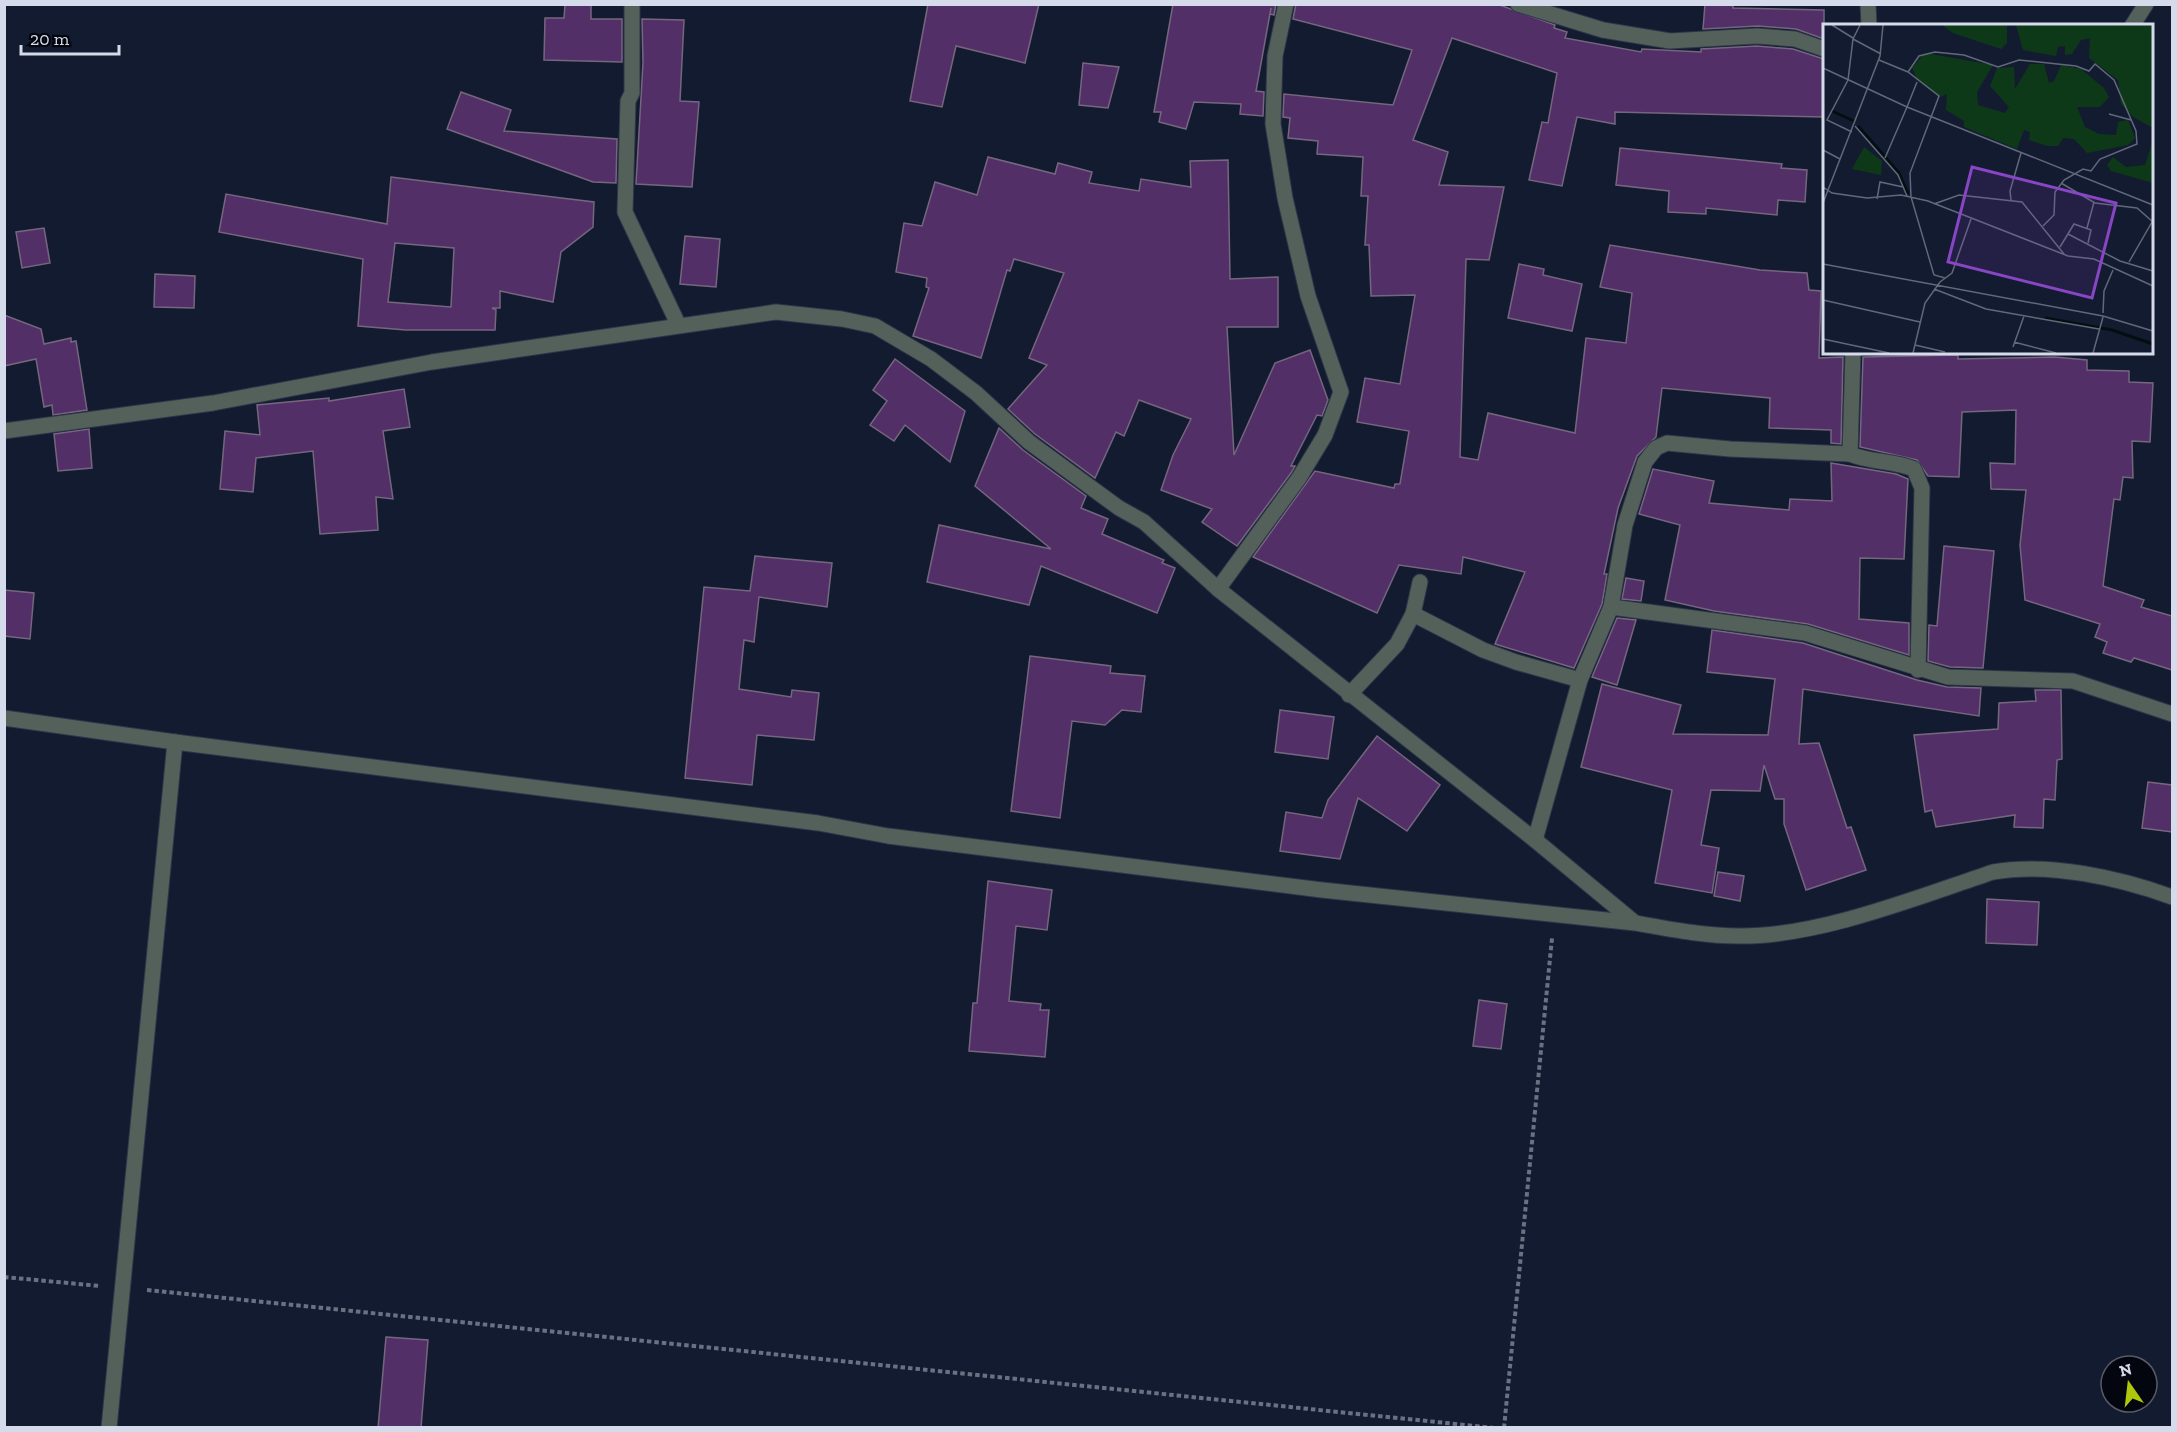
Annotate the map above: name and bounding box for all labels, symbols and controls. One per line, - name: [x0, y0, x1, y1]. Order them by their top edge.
- scale bar: [21, 18, 118, 56]
- inset map: [1823, 24, 2153, 354]
- text: 20 m: [30, 28, 70, 50]
- north arrow: [2099, 1354, 2159, 1414]
- text: N: [2117, 1359, 2134, 1381]

